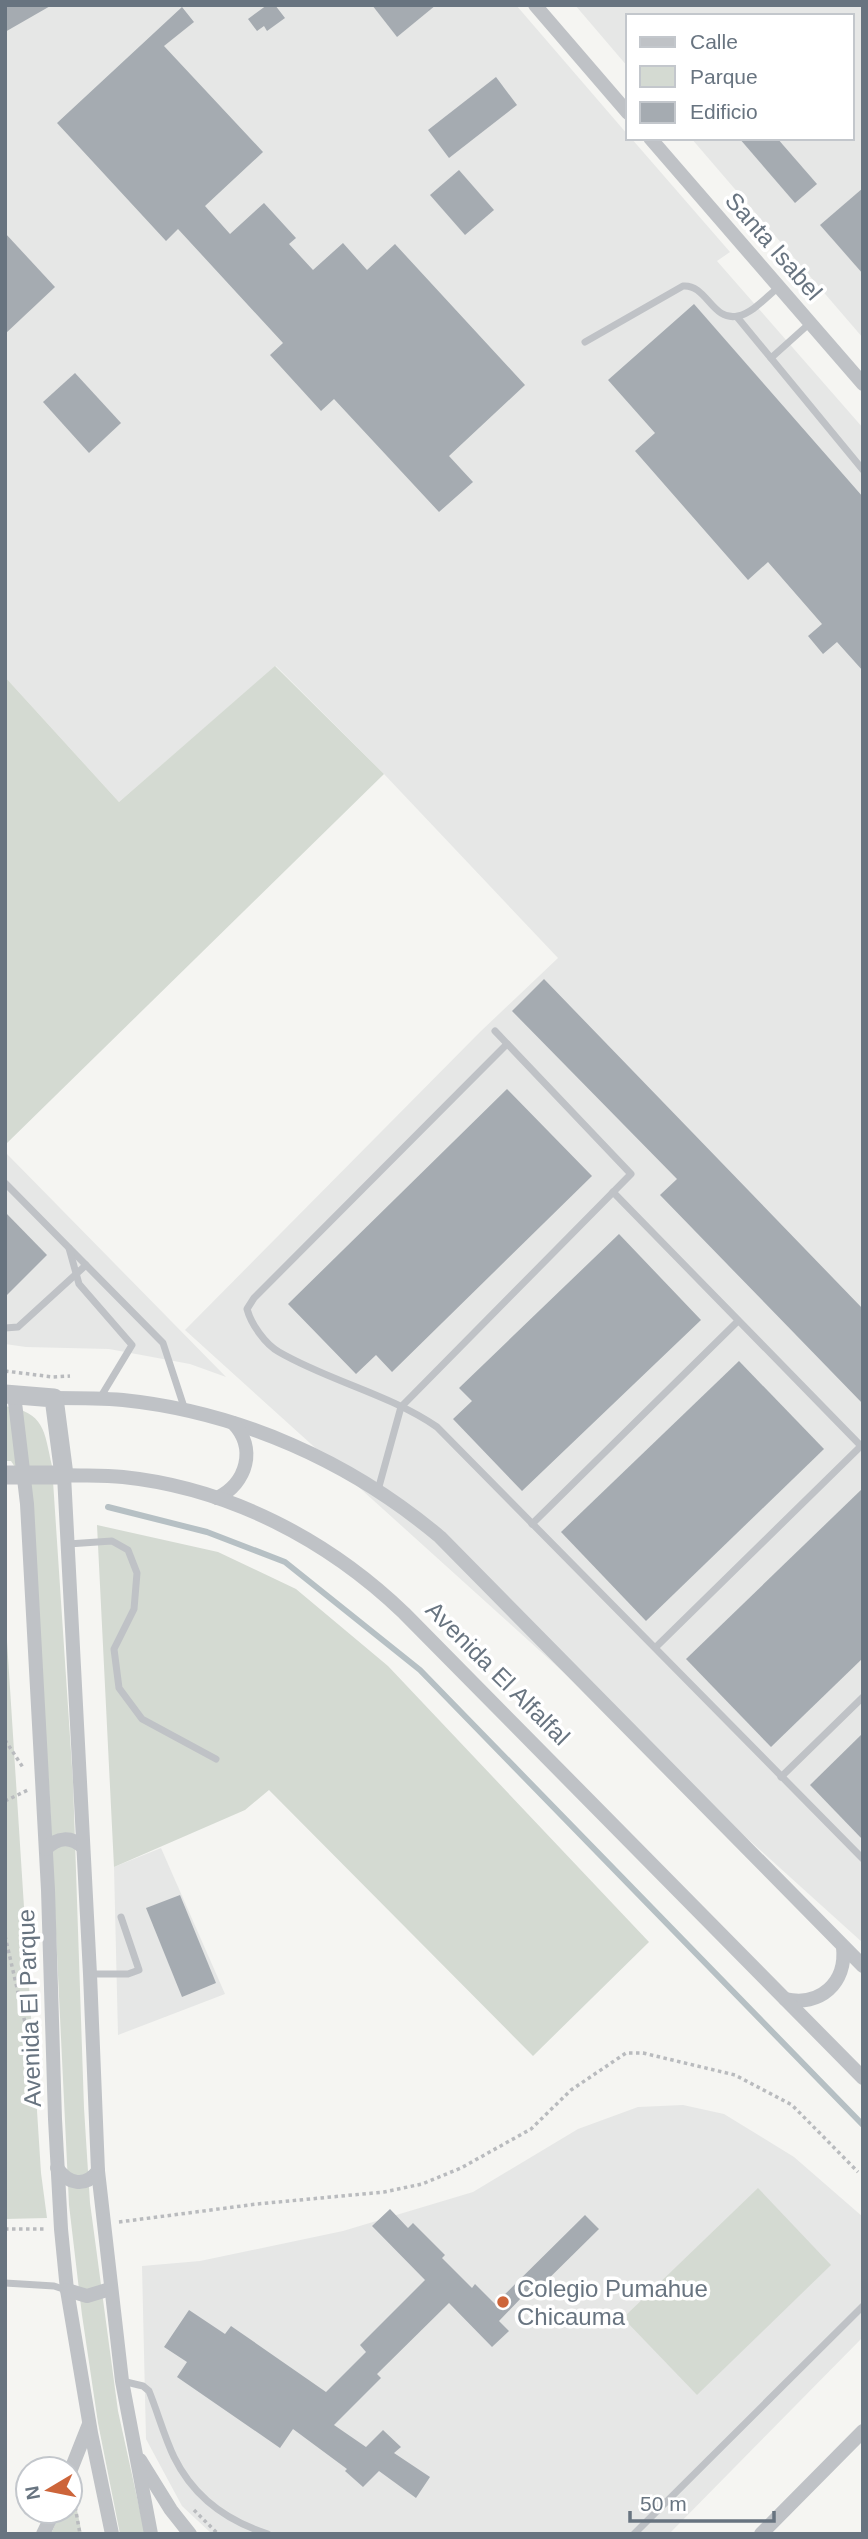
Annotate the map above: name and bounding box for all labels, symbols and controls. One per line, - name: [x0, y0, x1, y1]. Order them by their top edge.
- legend: [626, 14, 854, 140]
- text: Calle: [690, 30, 738, 53]
- text: Parque: [690, 65, 758, 88]
- text: Edificio: [690, 100, 758, 123]
- street label: Santa Isabel: [720, 187, 828, 305]
- street label: Avenida El Alfalfal: [421, 1596, 575, 1750]
- street label: Avenida El Parque: [12, 1908, 46, 2108]
- place label: Colegio Pumahue Chicauma: [517, 2275, 708, 2330]
- marker: Colegio Pumahue Chicauma: [495, 2294, 511, 2310]
- north arrow: [14, 2455, 84, 2525]
- scale bar: [630, 2480, 774, 2524]
- text: N: [21, 2484, 44, 2501]
- text: 50 m: [640, 2492, 687, 2515]

